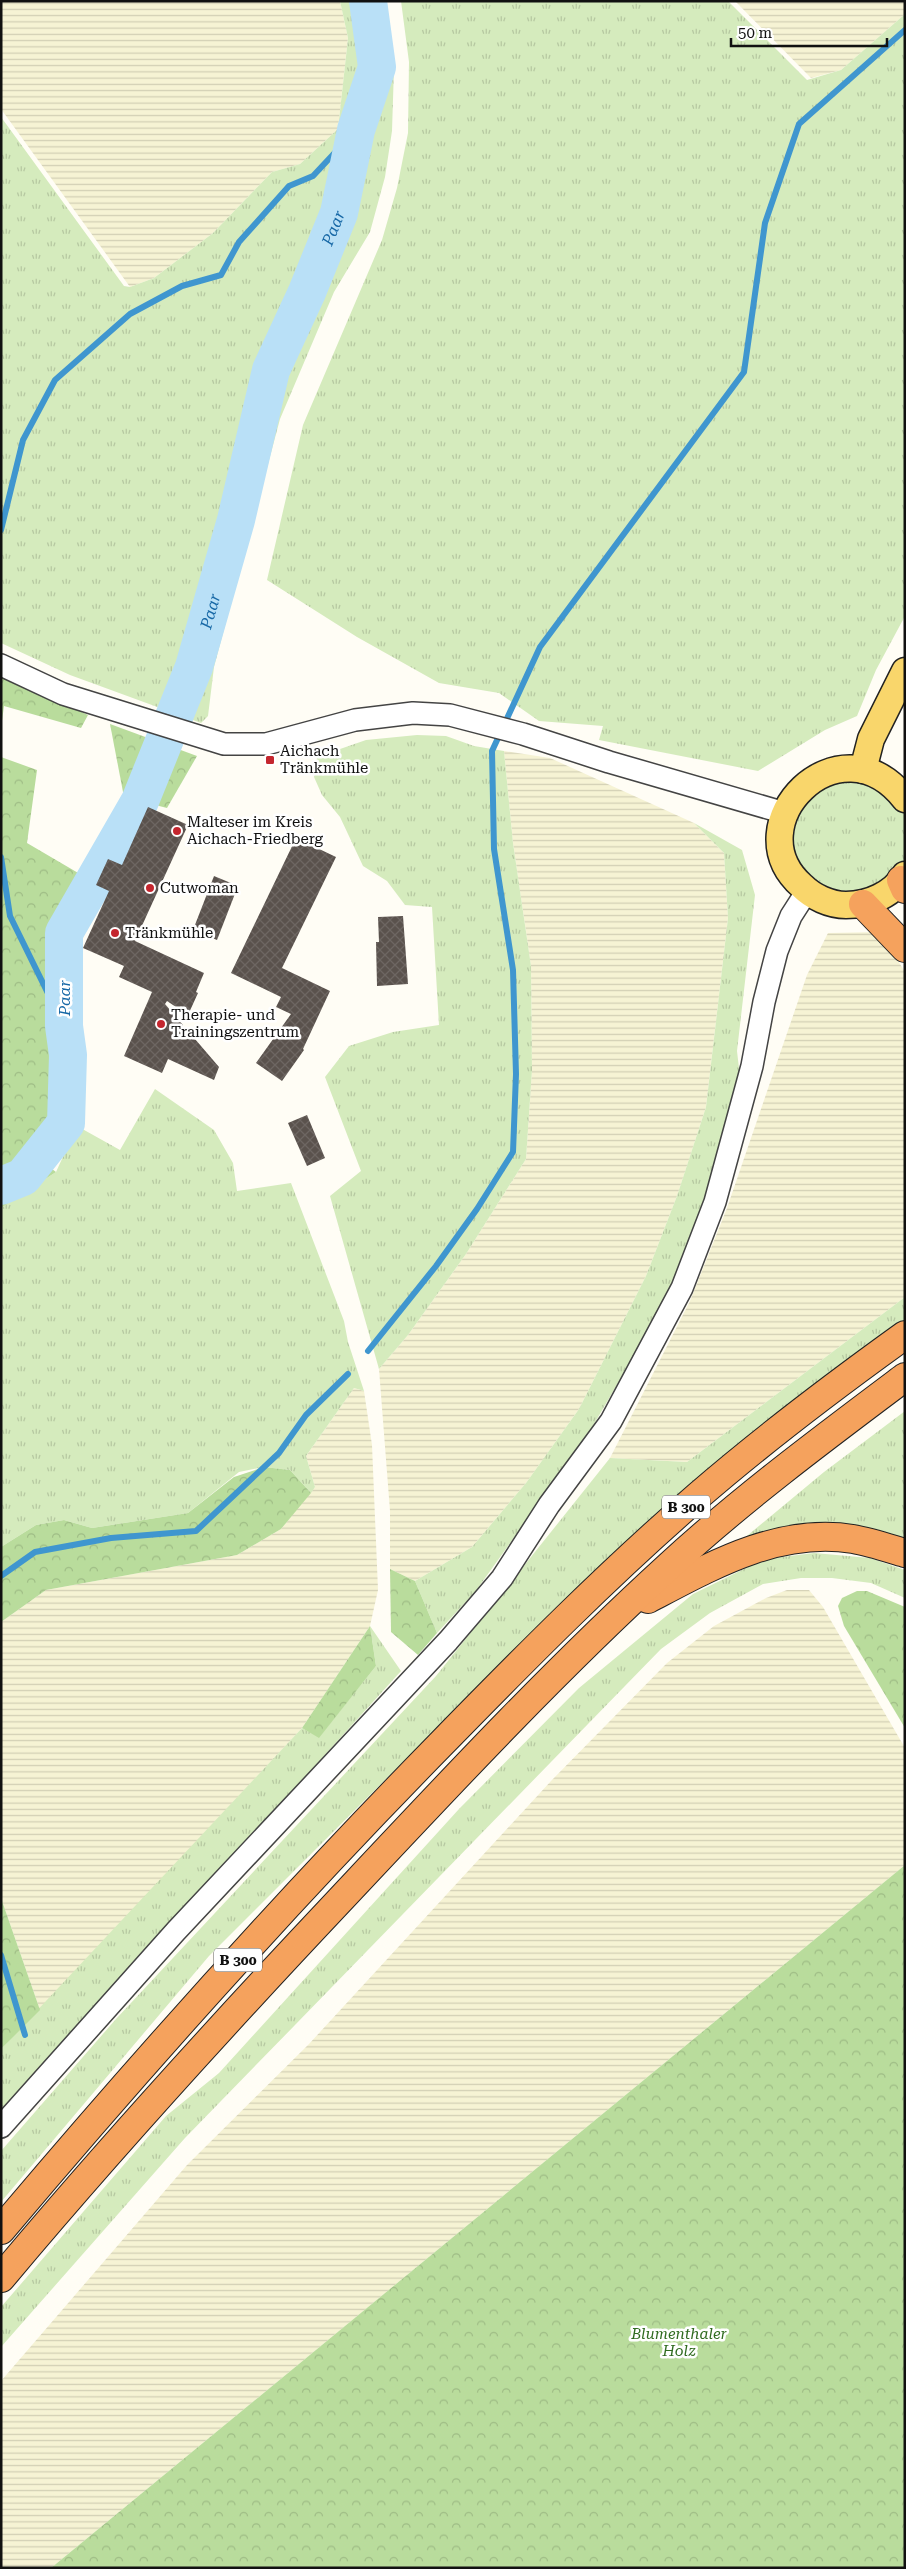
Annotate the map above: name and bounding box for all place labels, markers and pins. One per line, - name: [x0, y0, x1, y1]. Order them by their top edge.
- place label: Aichach Tränkmühle: [280, 742, 368, 777]
- marker: Aichach Tränkmühle: [264, 754, 276, 766]
- place label: Malteser im Kreis Aichach-Friedberg: [187, 813, 324, 848]
- marker: Malteser im Kreis Aichach-Friedberg: [171, 825, 183, 837]
- place label: Cutwoman: [160, 879, 239, 897]
- marker: Cutwoman: [144, 882, 156, 894]
- place label: Tränkmühle: [125, 924, 213, 942]
- marker: Tränkmühle: [109, 927, 121, 939]
- place label: Therapie- und Trainingszentrum: [171, 1006, 299, 1041]
- marker: Therapie- und Trainingszentrum: [155, 1018, 167, 1030]

